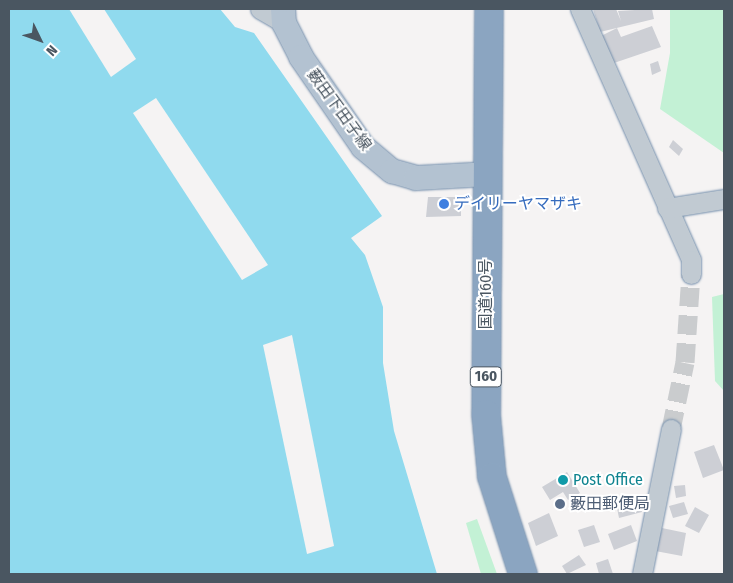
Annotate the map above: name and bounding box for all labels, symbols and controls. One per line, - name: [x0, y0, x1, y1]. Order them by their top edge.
- north arrow: [15, 15, 65, 65]
- text: N: [42, 42, 61, 59]
- street label: 薮田下田子線: [303, 66, 375, 154]
- place label: デイリーヤマザキ: [454, 194, 582, 214]
- marker: デイリーヤマザキ: [438, 198, 450, 210]
- street label: 国道160号: [476, 259, 496, 329]
- road number: 160: [470, 364, 502, 390]
- place label: Post Office: [573, 470, 643, 490]
- marker: Post Office: [557, 474, 569, 486]
- place label: 藪田郵便局: [570, 494, 650, 514]
- marker: 藪田郵便局: [554, 498, 566, 510]

